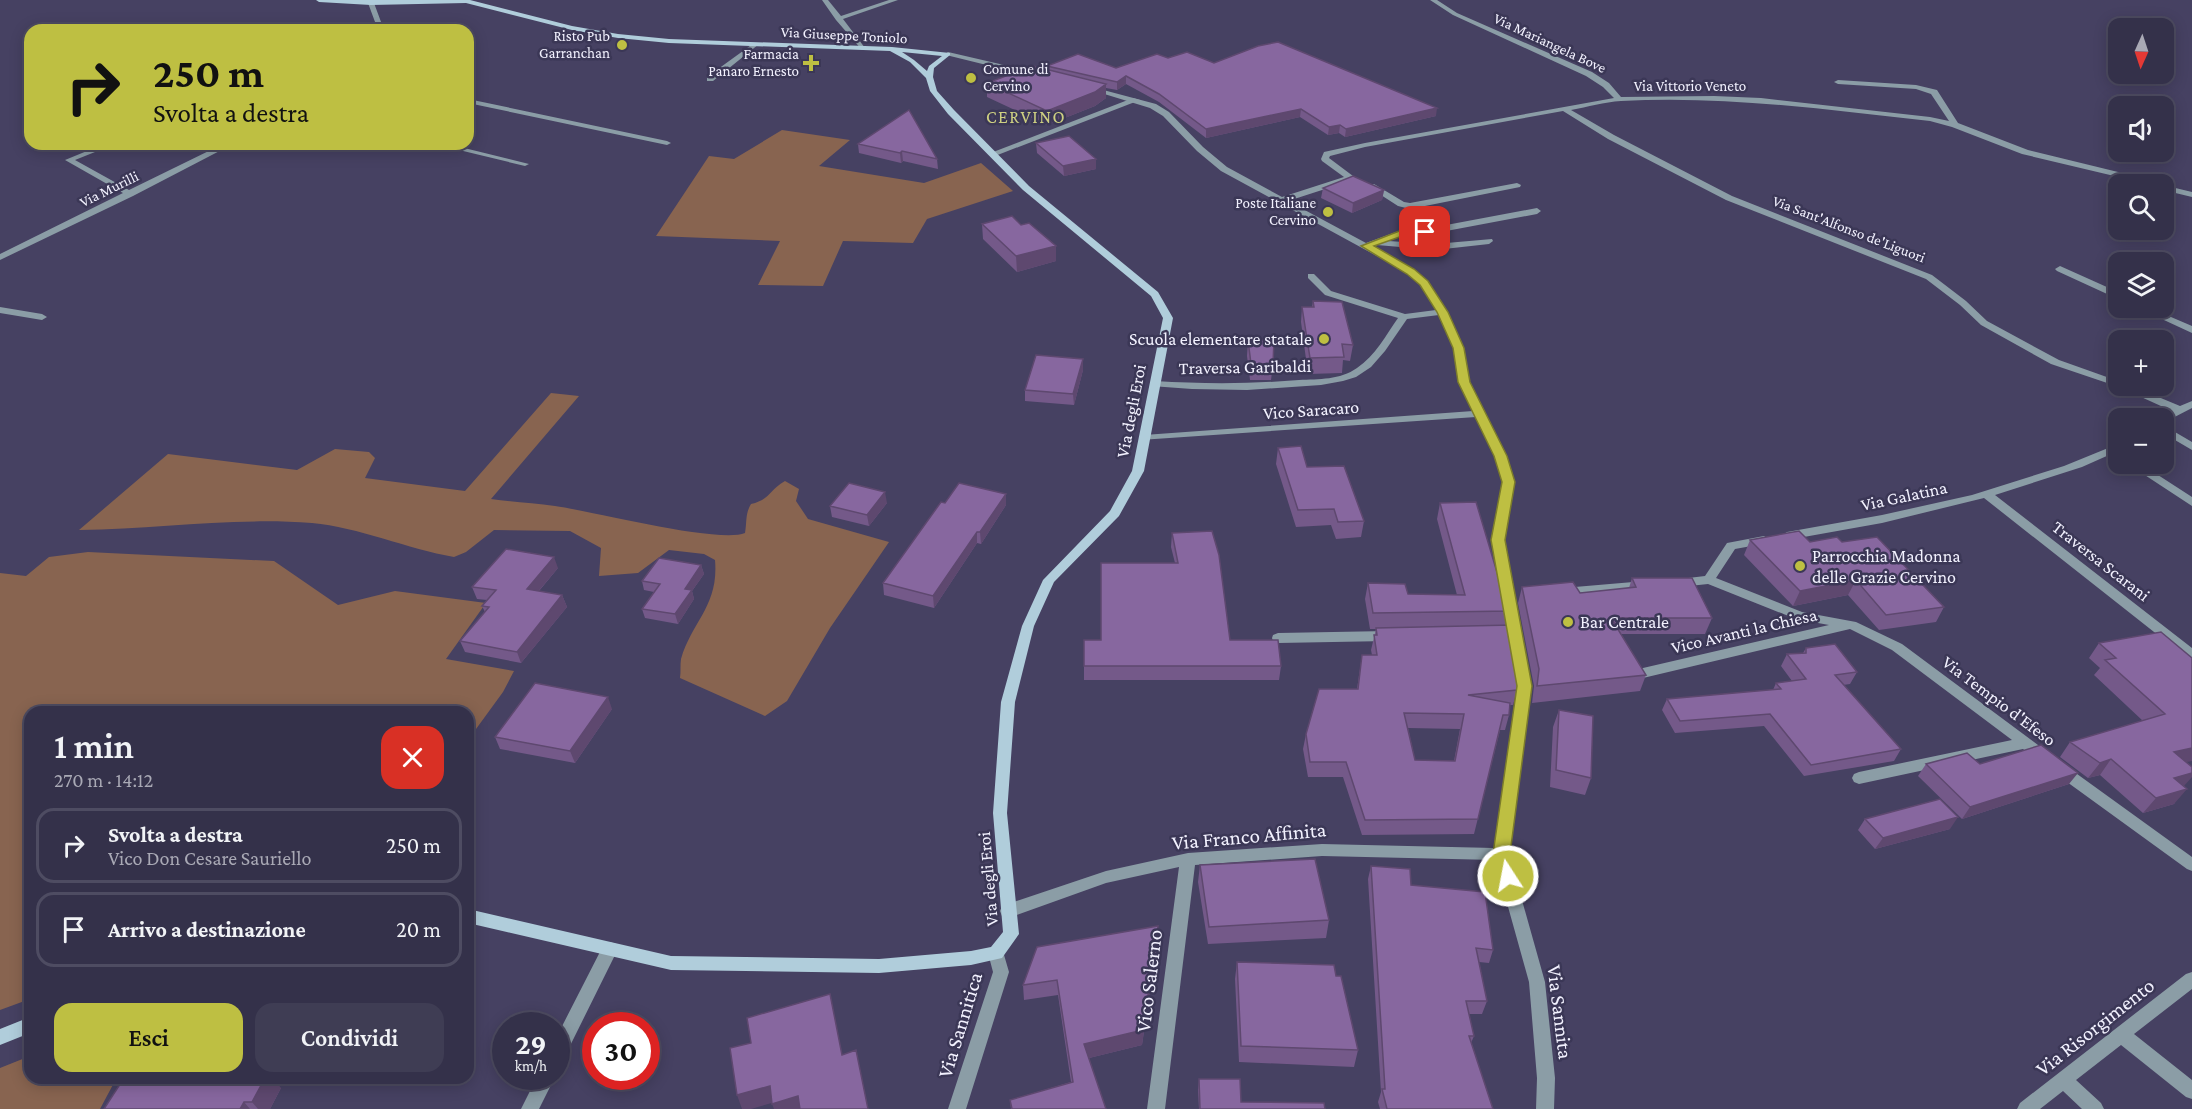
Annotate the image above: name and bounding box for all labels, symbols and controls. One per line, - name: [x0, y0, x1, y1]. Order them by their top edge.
- street label: Via Mariangela Bove: [1491, 10, 1609, 77]
- north arrow: [2108, 18, 2174, 84]
- map controls: [2108, 18, 2174, 474]
- street label: Via Giuseppe Toniolo: [780, 24, 908, 47]
- place label: Risto Pub Garranchan: [539, 28, 610, 61]
- marker: Risto Pub Garranchan: [615, 38, 629, 52]
- place label: Farmacia Panaro Ernesto: [708, 46, 799, 79]
- icon: right: [54, 48, 132, 126]
- text: 250 m: [153, 49, 264, 96]
- marker: Farmacia Panaro Ernesto: [804, 56, 818, 70]
- place label: Comune di Cervino: [983, 61, 1049, 94]
- marker: Comune di Cervino: [964, 71, 978, 85]
- street label: Via Vittorio Veneto: [1634, 78, 1746, 94]
- button: sound: [2108, 96, 2174, 162]
- text: Svolta a destra: [153, 98, 309, 128]
- district label: CERVINO: [986, 107, 1066, 127]
- street label: Via Murilli: [77, 168, 141, 210]
- button: search: [2108, 174, 2174, 240]
- street label: Via Sant'Alfonso de'Liguori: [1770, 192, 1928, 266]
- place label: Poste Italiane Cervino: [1235, 195, 1316, 228]
- marker: Poste Italiane Cervino: [1321, 205, 1335, 219]
- pin: [1399, 206, 1450, 257]
- icon: arrive: [1408, 215, 1441, 248]
- button: layers: [2108, 252, 2174, 318]
- place label: Scuola elementare statale: [1129, 329, 1312, 349]
- button: +: [2108, 330, 2174, 396]
- marker: Scuola elementare statale: [1317, 332, 1331, 346]
- street label: Traversa Garibaldi: [1179, 356, 1312, 378]
- street label: Via degli Eroi: [1112, 362, 1150, 459]
- street label: Vico Saracaro: [1262, 397, 1360, 423]
- button: −: [2108, 408, 2174, 474]
- street label: Via Galatina: [1859, 477, 1949, 515]
- street label: Traversa Scarani: [2048, 517, 2154, 605]
- place label: Parrocchia Madonna delle Grazie Cervino: [1812, 546, 1961, 587]
- marker: Parrocchia Madonna delle Grazie Cervino: [1793, 559, 1807, 573]
- street label: Vico Avanti la Chiesa: [1669, 604, 1819, 658]
- place label: Bar Centrale: [1580, 612, 1669, 632]
- marker: Bar Centrale: [1561, 615, 1575, 629]
- street label: Via Tempio d'Efeso: [1938, 652, 2060, 750]
- text: 1 min: [54, 726, 134, 766]
- button: close: [381, 726, 444, 789]
- text: 270 m · 14:12: [54, 769, 153, 791]
- street label: Via Franco Affinita: [1171, 817, 1327, 855]
- text: Svolta a destra: [108, 822, 243, 847]
- icon: right: [57, 829, 90, 862]
- street label: Via degli Eroi: [974, 831, 1002, 927]
- text: 250 m: [386, 833, 441, 858]
- position arrow: [1476, 844, 1540, 908]
- text: Vico Don Cesare Sauriello: [108, 847, 312, 869]
- icon: arrive: [57, 913, 90, 946]
- text: Arrivo a destinazione: [108, 917, 306, 942]
- text: 20 m: [396, 917, 441, 942]
- street label: Vico Salerno: [1131, 928, 1167, 1034]
- street label: Via Sannita: [1542, 963, 1578, 1061]
- street label: Via Sannitica: [933, 969, 988, 1081]
- street label: Via Risorgimento: [2031, 973, 2159, 1081]
- button: Esci: [54, 1003, 243, 1072]
- button: Condividi: [255, 1003, 444, 1072]
- speed limit sign: 30: [582, 1012, 660, 1090]
- text: 29: [515, 1027, 547, 1060]
- text: km/h: [515, 1058, 547, 1074]

